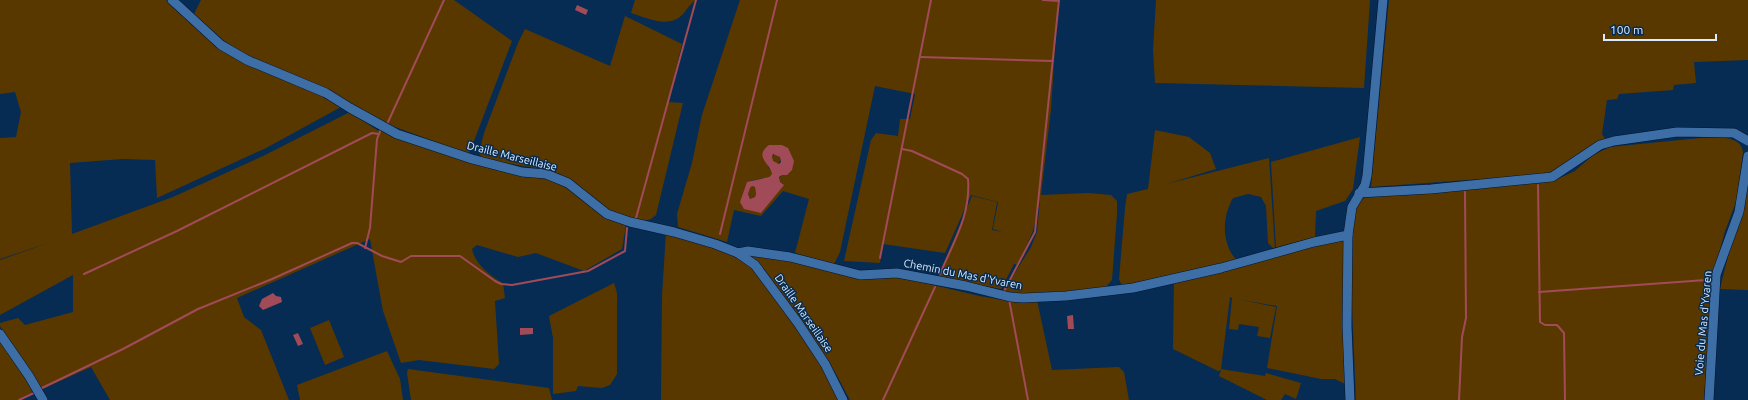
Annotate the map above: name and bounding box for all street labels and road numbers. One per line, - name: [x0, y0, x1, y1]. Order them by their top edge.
- street label: Draille Marseillaise: [466, 139, 558, 173]
- street label: Chemin du Mas d'Yvaren: [903, 257, 1023, 291]
- street label: Voie du Mas d'Yvaren: [1692, 270, 1714, 376]
- street label: Draille Marseillaise: [773, 272, 835, 354]

